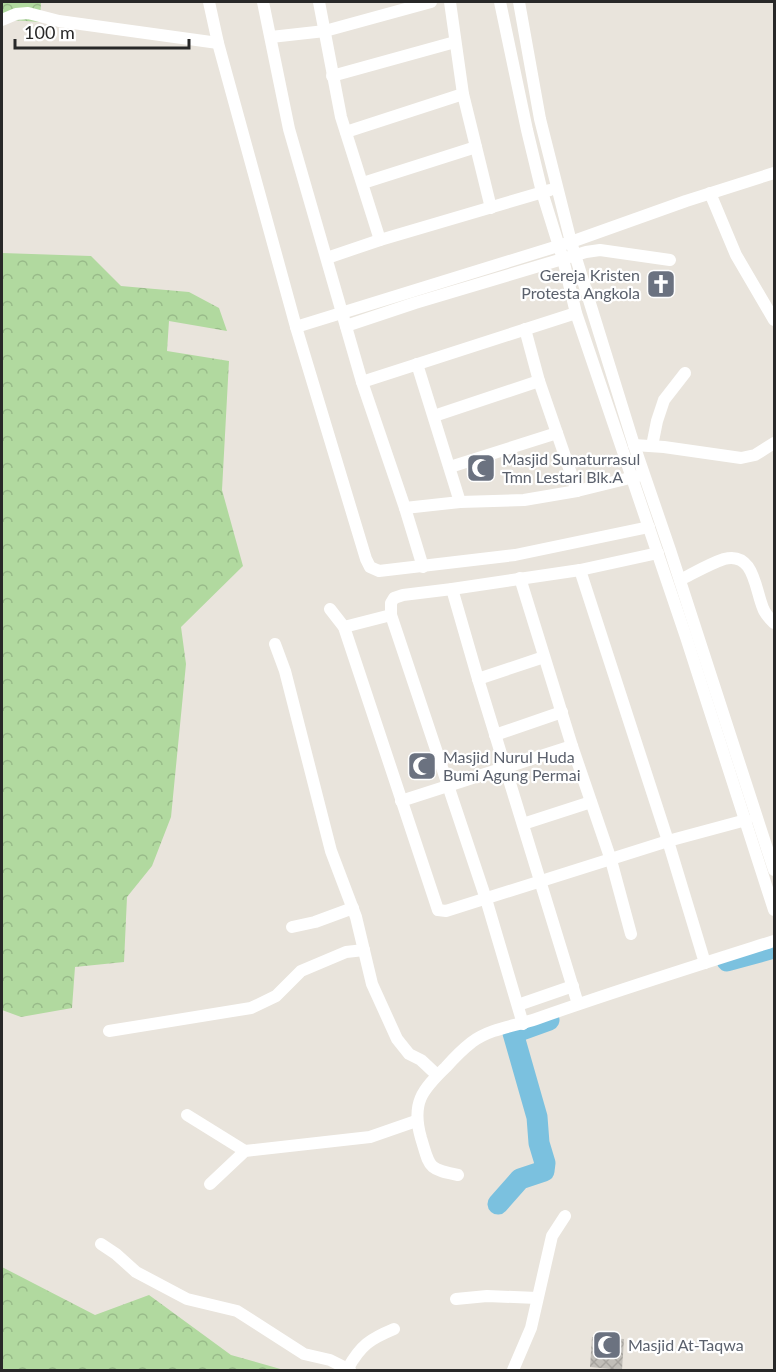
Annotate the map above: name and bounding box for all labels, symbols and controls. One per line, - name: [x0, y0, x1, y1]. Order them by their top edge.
- scale bar: [15, 12, 189, 50]
- text: 100 m: [24, 21, 75, 43]
- place label: Gereja Kristen Protesta Angkola: [521, 265, 640, 302]
- church icon: Gereja Kristen Protesta Angkola: [645, 268, 677, 300]
- place label: Masjid Sunaturrasul Tmn Lestari Blk.A: [502, 449, 640, 486]
- mosque icon: Masjid Sunaturrasul Tmn Lestari Blk.A: [465, 452, 497, 484]
- place label: Masjid Nurul Huda Bumi Agung Permai: [443, 747, 580, 784]
- mosque icon: Masjid Nurul Huda Bumi Agung Permai: [406, 750, 438, 782]
- mosque icon: Masjid At-Taqwa: [591, 1329, 623, 1361]
- place label: Masjid At-Taqwa: [628, 1335, 744, 1354]

